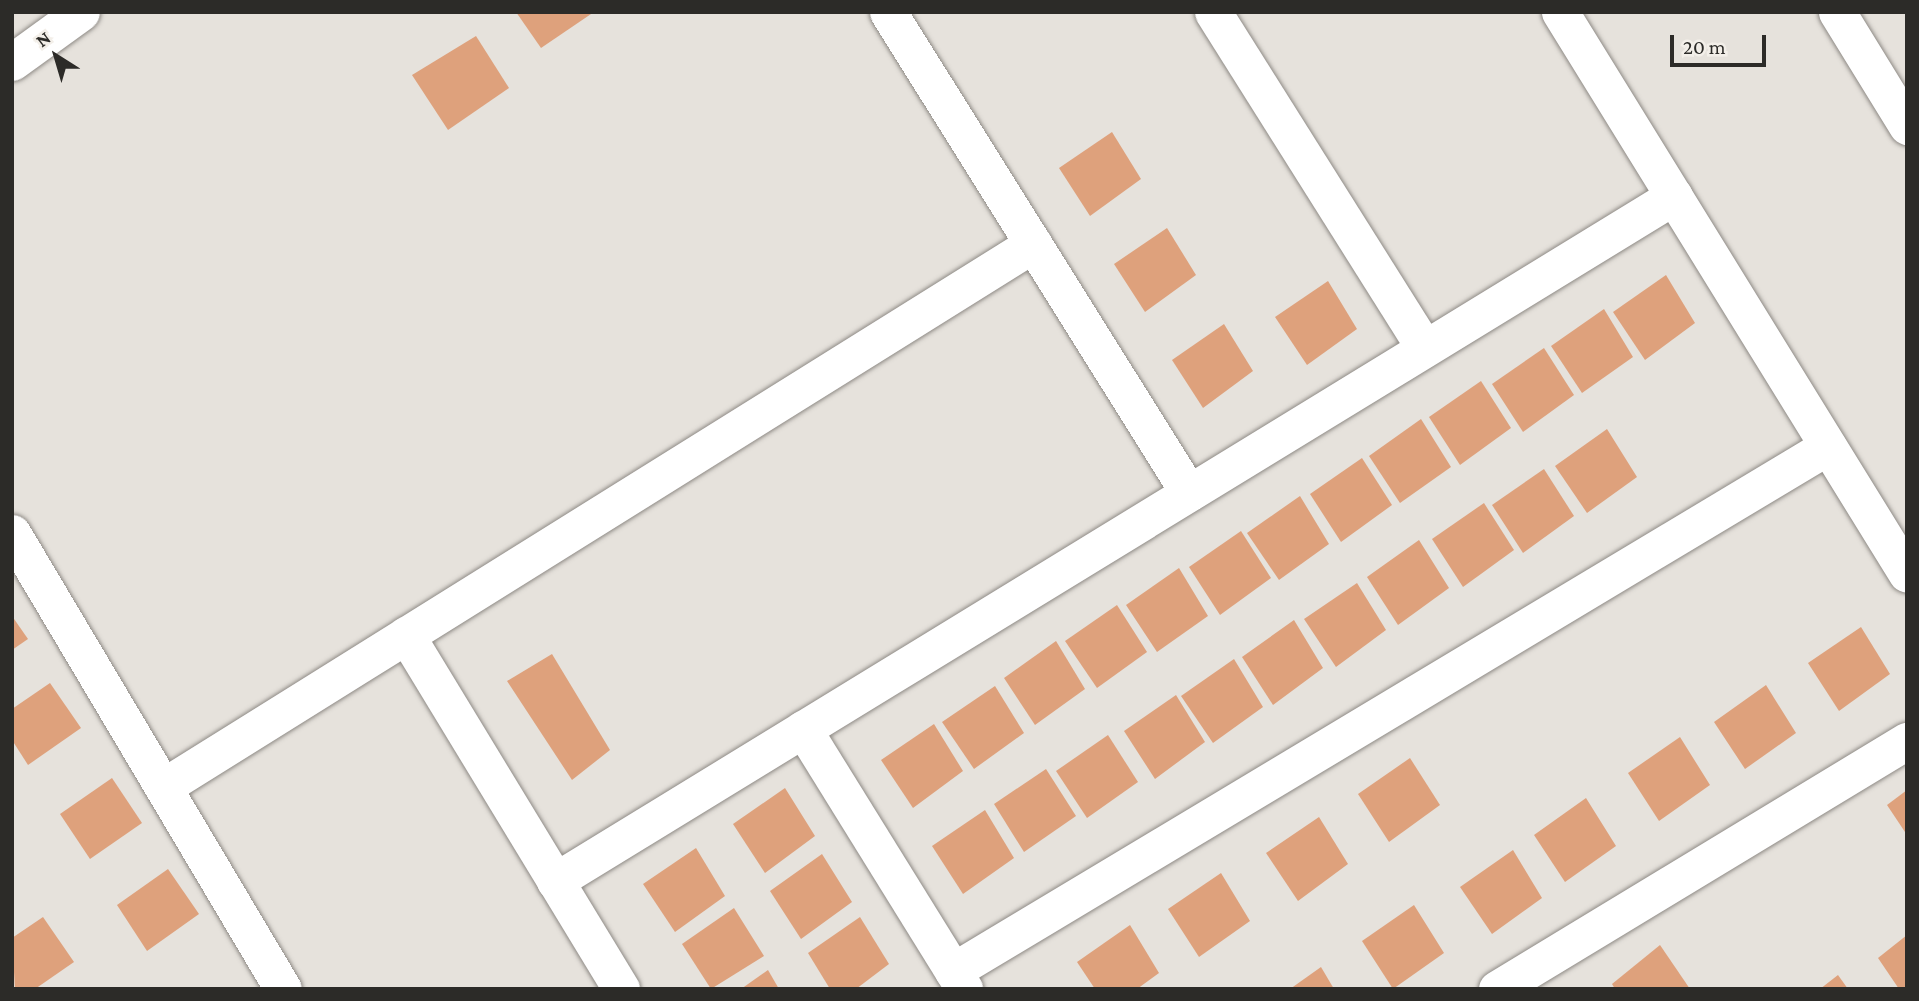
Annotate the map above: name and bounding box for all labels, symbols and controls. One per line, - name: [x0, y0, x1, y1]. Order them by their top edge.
- north arrow: [21, 21, 91, 91]
- scale bar: [1674, 21, 1770, 65]
- text: N: [32, 27, 55, 51]
- text: 20 m: [1683, 35, 1726, 59]

